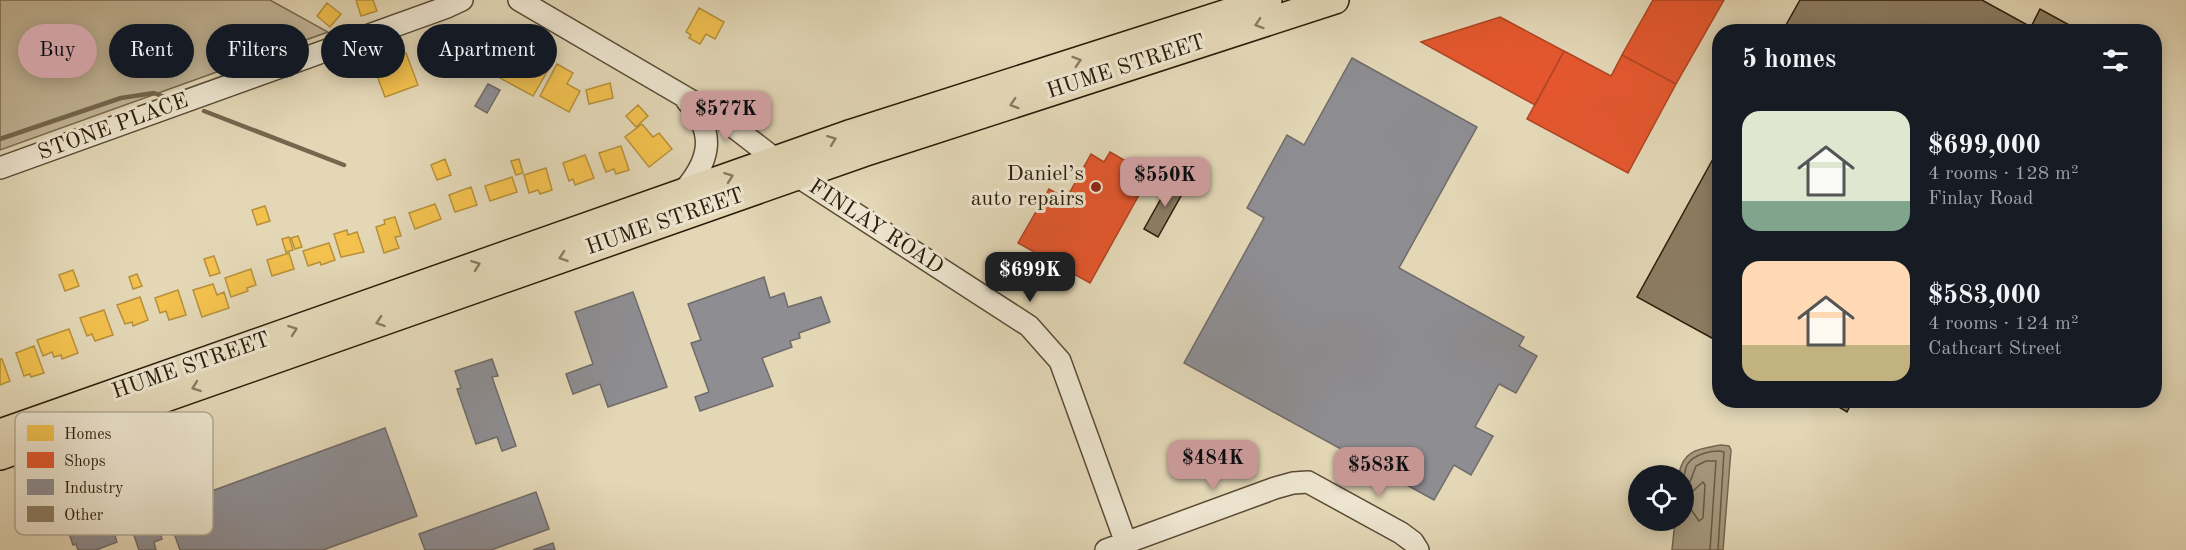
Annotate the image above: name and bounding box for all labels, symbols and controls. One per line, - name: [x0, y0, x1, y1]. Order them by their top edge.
- one-way arrow: [1254, 17, 1265, 29]
- chip: Buy: [18, 24, 97, 78]
- chip: Rent: [109, 24, 194, 78]
- chip: Filters: [206, 24, 309, 78]
- chip: New: [321, 24, 405, 78]
- chip: Apartment: [417, 24, 557, 78]
- street label: HUME STREET: [1044, 31, 1208, 103]
- icon: filters: [2099, 44, 2132, 77]
- text: 5 homes: [1742, 47, 1836, 73]
- one-way arrow: [1071, 56, 1082, 68]
- street label: STONE PLACE: [35, 90, 191, 164]
- pin: $577K: [684, 91, 768, 142]
- one-way arrow: [1009, 96, 1020, 109]
- text: $577K: [695, 100, 757, 120]
- text: $699,000: [1928, 133, 2041, 159]
- one-way arrow: [826, 135, 837, 147]
- icon: home: [1790, 135, 1862, 207]
- pin: $550K: [1123, 157, 1207, 208]
- place label: Daniel’s auto repairs: [971, 163, 1084, 210]
- text: 4 rooms · 128 m²: [1928, 164, 2078, 184]
- text: $550K: [1134, 166, 1196, 186]
- one-way arrow: [723, 172, 734, 184]
- street label: FINLAY ROAD: [805, 175, 947, 279]
- marker: Daniel’s auto repairs: [1089, 180, 1103, 194]
- street label: HUME STREET: [583, 185, 747, 259]
- text: Finlay Road: [1928, 189, 2033, 209]
- one-way arrow: [559, 249, 569, 262]
- pin: $699K: [988, 252, 1072, 303]
- one-way arrow: [471, 259, 481, 272]
- text: $699K: [999, 261, 1061, 281]
- text: $583,000: [1928, 283, 2041, 309]
- icon: home: [1790, 285, 1862, 357]
- one-way arrow: [375, 314, 385, 327]
- text: 4 rooms · 124 m²: [1928, 314, 2078, 334]
- one-way arrow: [287, 325, 298, 337]
- street label: HUME STREET: [109, 329, 273, 403]
- text: Cathcart Street: [1928, 339, 2062, 359]
- one-way arrow: [191, 379, 202, 392]
- legend: [15, 412, 213, 535]
- text: Homes: [64, 427, 112, 443]
- pin: $484K: [1171, 440, 1255, 491]
- pin: $583K: [1337, 447, 1421, 498]
- text: $484K: [1182, 449, 1244, 469]
- text: Shops: [64, 454, 106, 470]
- text: $583K: [1348, 456, 1410, 476]
- map controls: [1628, 465, 1694, 531]
- button: locate: [1628, 465, 1694, 531]
- text: Industry: [64, 481, 124, 497]
- text: Other: [64, 508, 104, 524]

